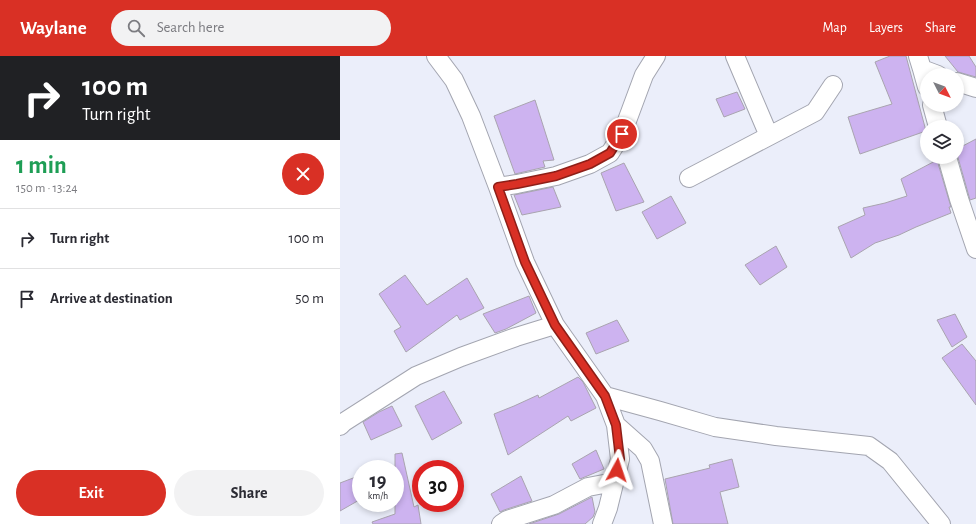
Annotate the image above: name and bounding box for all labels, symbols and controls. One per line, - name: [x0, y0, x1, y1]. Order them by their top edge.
- search box: [111, 10, 391, 46]
- icon: search: [125, 17, 147, 39]
- text: Waylane: [20, 19, 87, 38]
- text: Search here: [157, 20, 224, 35]
- text: Map: [822, 21, 847, 35]
- text: Layers: [869, 21, 903, 35]
- text: Share: [925, 21, 956, 35]
- north arrow: [920, 68, 964, 112]
- map controls: [920, 68, 964, 164]
- icon: right: [16, 72, 68, 124]
- text: 100 m: [82, 73, 148, 101]
- text: Turn right: [82, 106, 151, 124]
- pin: [605, 117, 639, 151]
- button: layers: [920, 120, 964, 164]
- icon: arrive: [611, 123, 633, 145]
- button: close: [282, 153, 324, 195]
- text: 1 min: [16, 154, 67, 178]
- text: 150 m · 13:24: [16, 182, 78, 195]
- icon: right: [16, 228, 38, 250]
- text: Turn right: [50, 231, 109, 246]
- text: 100 m: [289, 231, 324, 246]
- icon: arrive: [16, 288, 38, 310]
- text: Arrive at destination: [50, 291, 173, 306]
- text: 50 m: [295, 291, 324, 306]
- position arrow: [596, 449, 638, 491]
- speed limit sign: 30: [412, 460, 464, 512]
- button: Exit: [16, 470, 166, 516]
- button: Share: [174, 470, 324, 516]
- text: 19: [370, 471, 386, 491]
- text: km/h: [368, 491, 388, 501]

